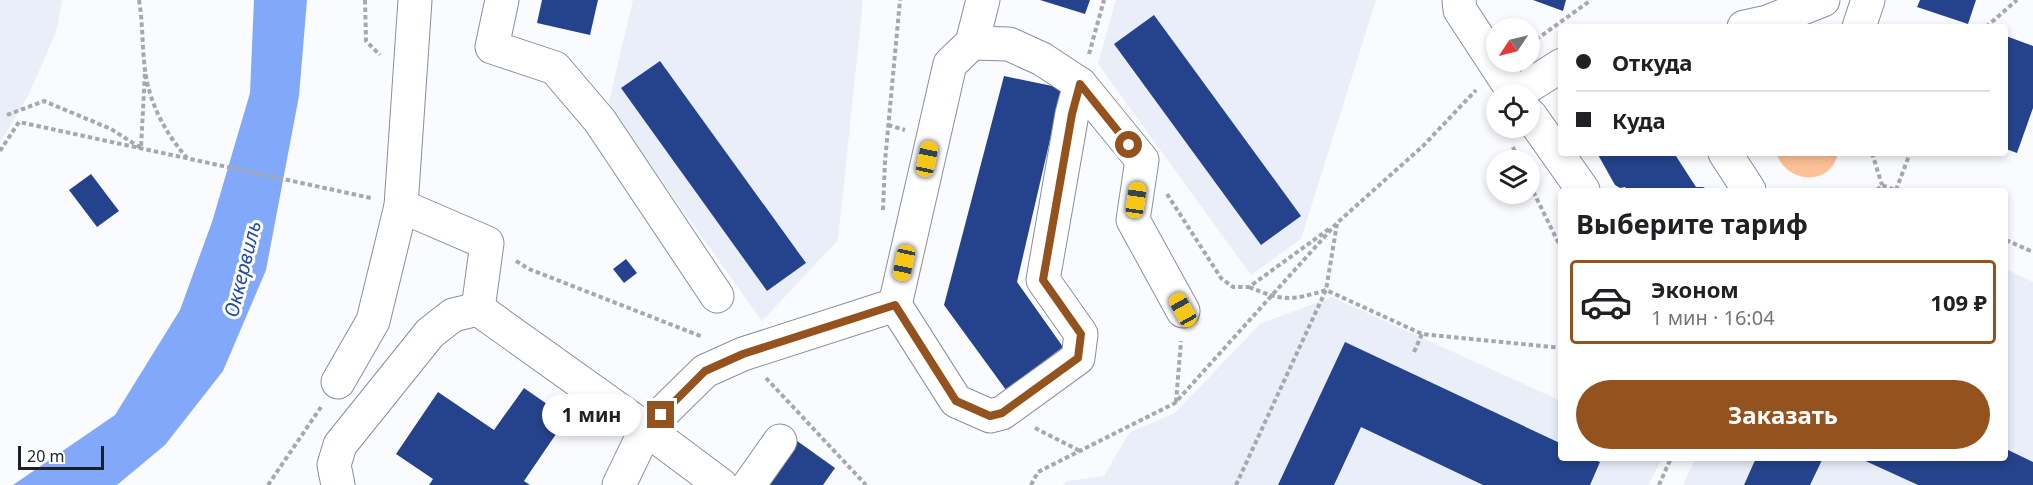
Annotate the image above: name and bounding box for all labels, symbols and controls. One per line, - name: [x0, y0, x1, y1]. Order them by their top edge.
- north arrow: [1486, 18, 1540, 72]
- map controls: [1486, 18, 1540, 204]
- text: Откуда: [1612, 47, 1692, 77]
- button: locate: [1486, 84, 1540, 138]
- text: Куда: [1612, 105, 1666, 135]
- route start: [1115, 131, 1142, 158]
- car: [914, 140, 940, 178]
- button: layers: [1486, 150, 1540, 204]
- car: [1125, 181, 1147, 219]
- text: Выберите тариф: [1576, 205, 1808, 242]
- water label: Оккервиль: [217, 218, 267, 320]
- car: [891, 244, 917, 282]
- text: Эконом: [1651, 274, 1739, 304]
- icon: car: [1579, 275, 1633, 329]
- text: 109 ₽: [1930, 287, 1987, 317]
- car: [1166, 290, 1200, 330]
- text: 1 мин · 16:04: [1651, 304, 1775, 331]
- button: Заказать: [1576, 380, 1990, 449]
- callout: 1 мин: [541, 394, 640, 436]
- text: 1 мин: [562, 401, 621, 428]
- route end: [647, 401, 674, 428]
- scale bar: [18, 443, 104, 470]
- text: 20 m: [27, 445, 64, 467]

